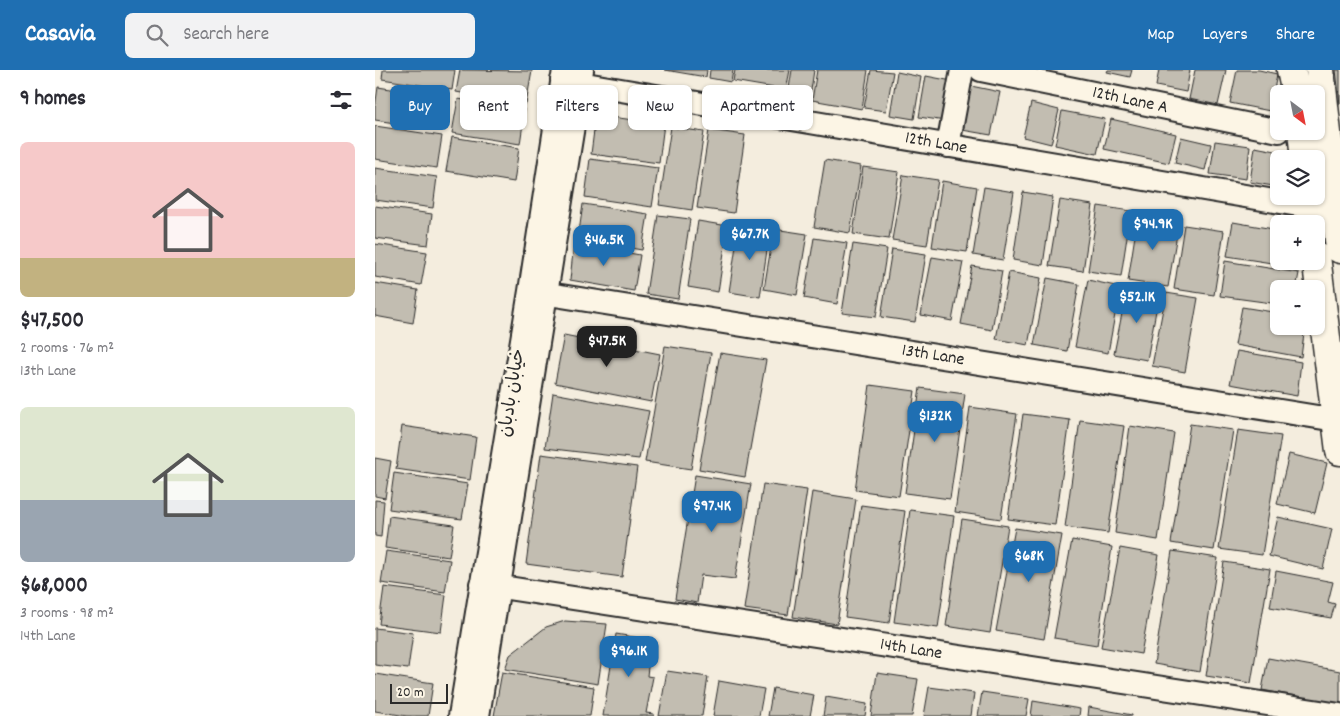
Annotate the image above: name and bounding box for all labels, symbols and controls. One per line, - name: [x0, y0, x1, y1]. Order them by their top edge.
- search box: [125, 13, 475, 58]
- text: Casavia: [25, 18, 95, 52]
- icon: search: [143, 21, 171, 49]
- text: Search here: [183, 22, 269, 49]
- text: Map: [1147, 23, 1174, 48]
- text: Layers: [1202, 23, 1248, 48]
- text: Share: [1276, 23, 1315, 48]
- street label: 12th Lane A: [1090, 81, 1170, 121]
- text: 9 homes: [20, 85, 86, 115]
- chip: Buy: [390, 85, 450, 130]
- chip: Rent: [460, 85, 527, 130]
- chip: Filters: [537, 85, 618, 130]
- chip: New: [628, 85, 692, 130]
- chip: Apartment: [702, 85, 813, 130]
- north arrow: [1270, 85, 1325, 140]
- map controls: [1270, 85, 1325, 335]
- icon: filters: [327, 86, 355, 114]
- street label: 12th Lane: [903, 126, 969, 162]
- button: layers: [1270, 150, 1325, 205]
- icon: home: [143, 175, 233, 265]
- pin: $94.9K: [1112, 208, 1194, 251]
- text: $94.9K: [1133, 213, 1173, 236]
- button: +: [1270, 215, 1325, 270]
- pin: $67.7K: [709, 218, 791, 261]
- text: $67.7K: [731, 223, 769, 246]
- pin: $46.5K: [563, 224, 645, 267]
- text: $46.5K: [584, 229, 624, 252]
- button: −: [1270, 280, 1325, 335]
- pin: $52.1K: [1096, 282, 1178, 324]
- text: $52.1K: [1119, 286, 1155, 309]
- text: $47,500: [20, 307, 84, 337]
- pin: $47.5K: [566, 326, 648, 368]
- text: $47.5K: [588, 330, 626, 353]
- text: 2 rooms · 76 m²: [20, 337, 114, 360]
- street label: 13th Lane: [900, 339, 966, 373]
- street label: خیابان بادبان: [494, 347, 532, 439]
- text: 13th Lane: [20, 360, 76, 383]
- pin: $132K: [900, 400, 970, 443]
- text: $132K: [918, 405, 952, 428]
- icon: home: [143, 440, 233, 530]
- pin: $97.4K: [671, 490, 753, 533]
- text: $97.4K: [693, 495, 731, 518]
- pin: $68K: [999, 540, 1059, 583]
- text: $68K: [1014, 545, 1044, 568]
- text: $68,000: [20, 572, 88, 602]
- text: 3 rooms · 98 m²: [20, 602, 114, 625]
- text: 14th Lane: [20, 625, 76, 648]
- street label: 14th Lane: [878, 633, 944, 667]
- pin: $96.1K: [588, 636, 670, 678]
- text: $96.1K: [611, 640, 647, 663]
- scale bar: [390, 681, 447, 704]
- text: 20 m: [397, 683, 424, 703]

